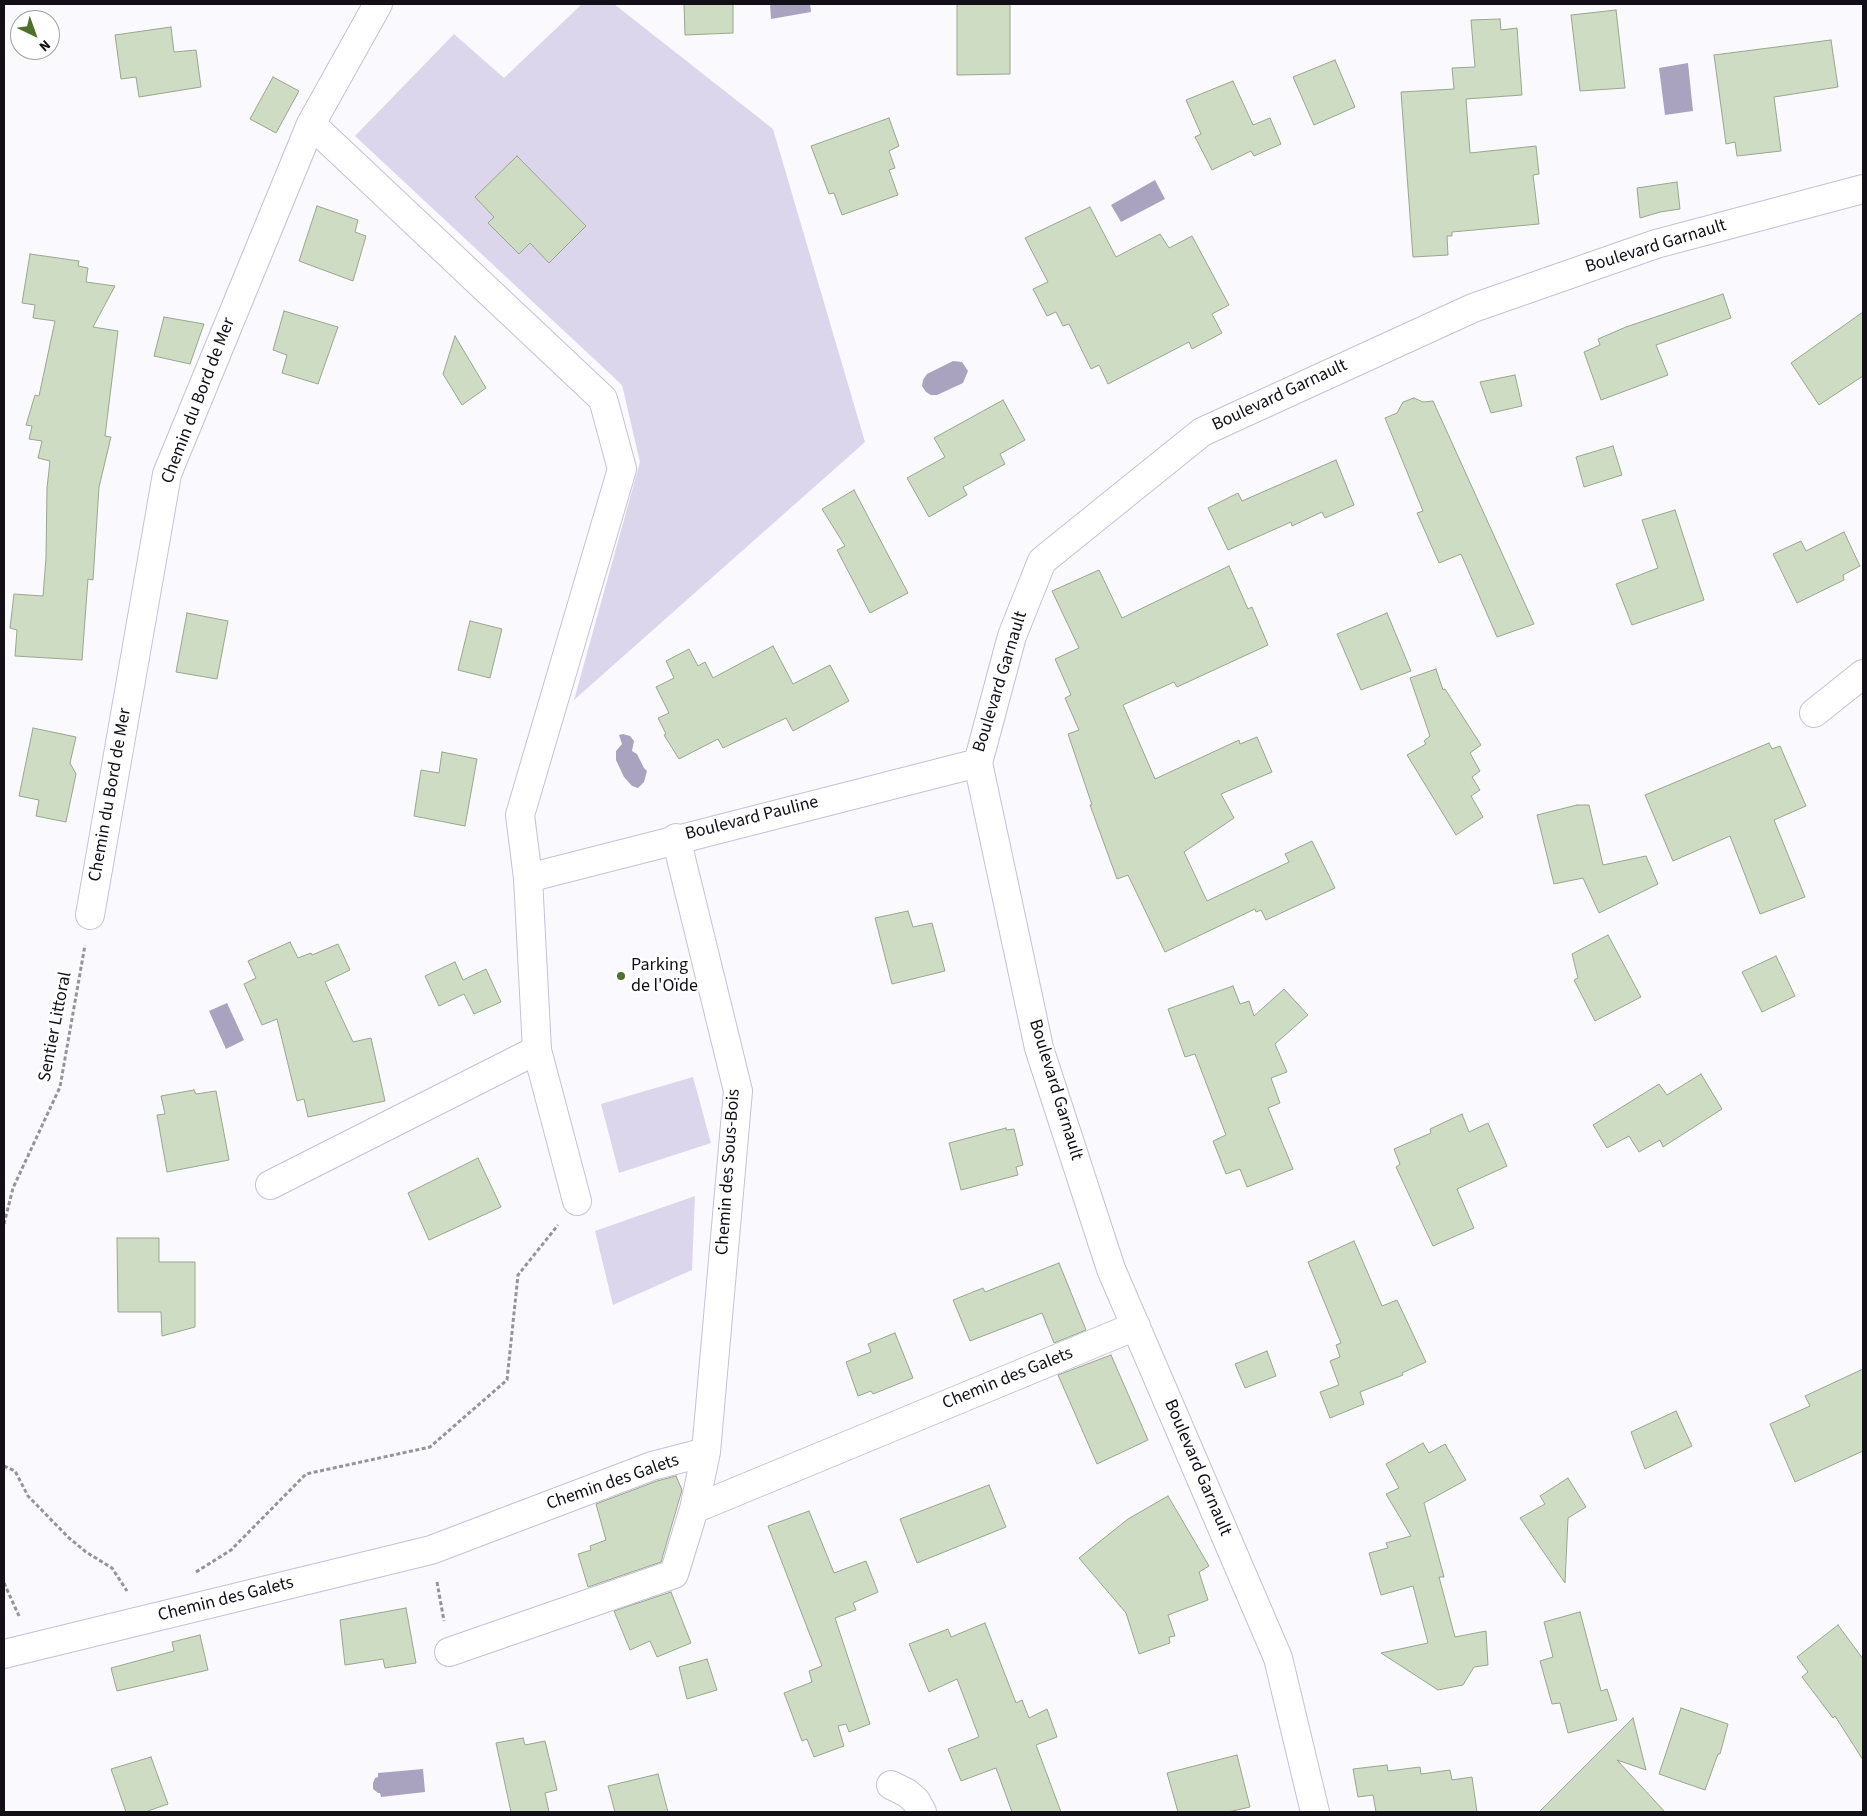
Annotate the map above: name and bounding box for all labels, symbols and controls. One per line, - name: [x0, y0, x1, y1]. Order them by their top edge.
- north arrow: [10, 10, 60, 60]
- text: N: [34, 35, 55, 56]
- street label: Boulevard Garnault: [1583, 215, 1729, 279]
- street label: Chemin du Bord de Mer: [157, 315, 241, 487]
- street label: Boulevard Garnault: [1209, 355, 1351, 437]
- street label: Boulevard Garnault: [969, 609, 1033, 755]
- street label: Chemin du Bord de Mer: [85, 706, 137, 884]
- street label: Boulevard Pauline: [683, 792, 821, 846]
- place label: Parking de l'Oïde: [631, 955, 698, 998]
- street label: Sentier Littoral: [35, 970, 77, 1084]
- marker: Parking de l'Oïde: [615, 970, 627, 982]
- street label: Boulevard Garnault: [1023, 1017, 1087, 1163]
- street label: Chemin des Sous-Bois: [712, 1088, 746, 1256]
- street label: Chemin des Galets: [940, 1343, 1076, 1415]
- street label: Boulevard Garnault: [1158, 1396, 1236, 1540]
- street label: Chemin des Galets: [544, 1450, 682, 1516]
- street label: Chemin des Galets: [156, 1573, 296, 1627]

